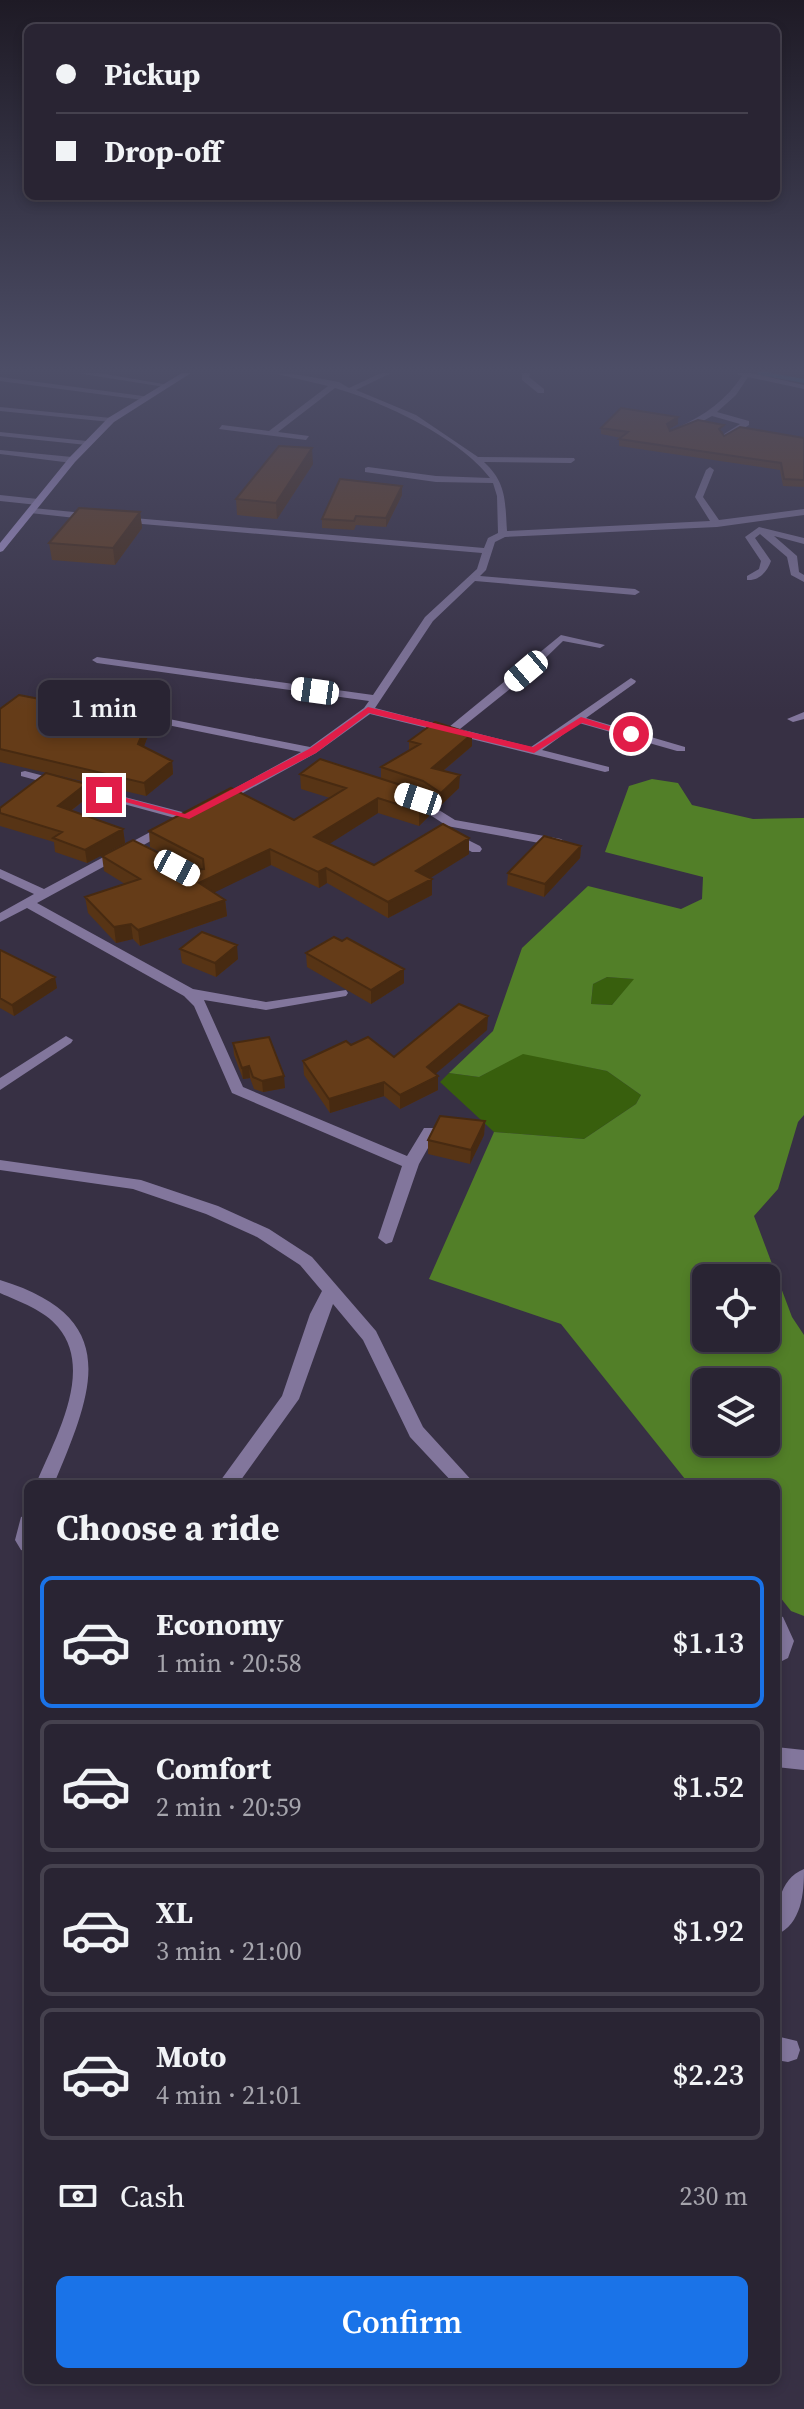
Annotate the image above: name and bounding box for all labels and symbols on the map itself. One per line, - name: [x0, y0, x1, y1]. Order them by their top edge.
- car: [500, 646, 552, 696]
- car: [290, 676, 340, 706]
- callout: 1 min: [38, 679, 170, 735]
- route start: [613, 716, 649, 752]
- route end: [86, 777, 122, 813]
- car: [391, 780, 445, 818]
- car: [150, 846, 204, 890]

